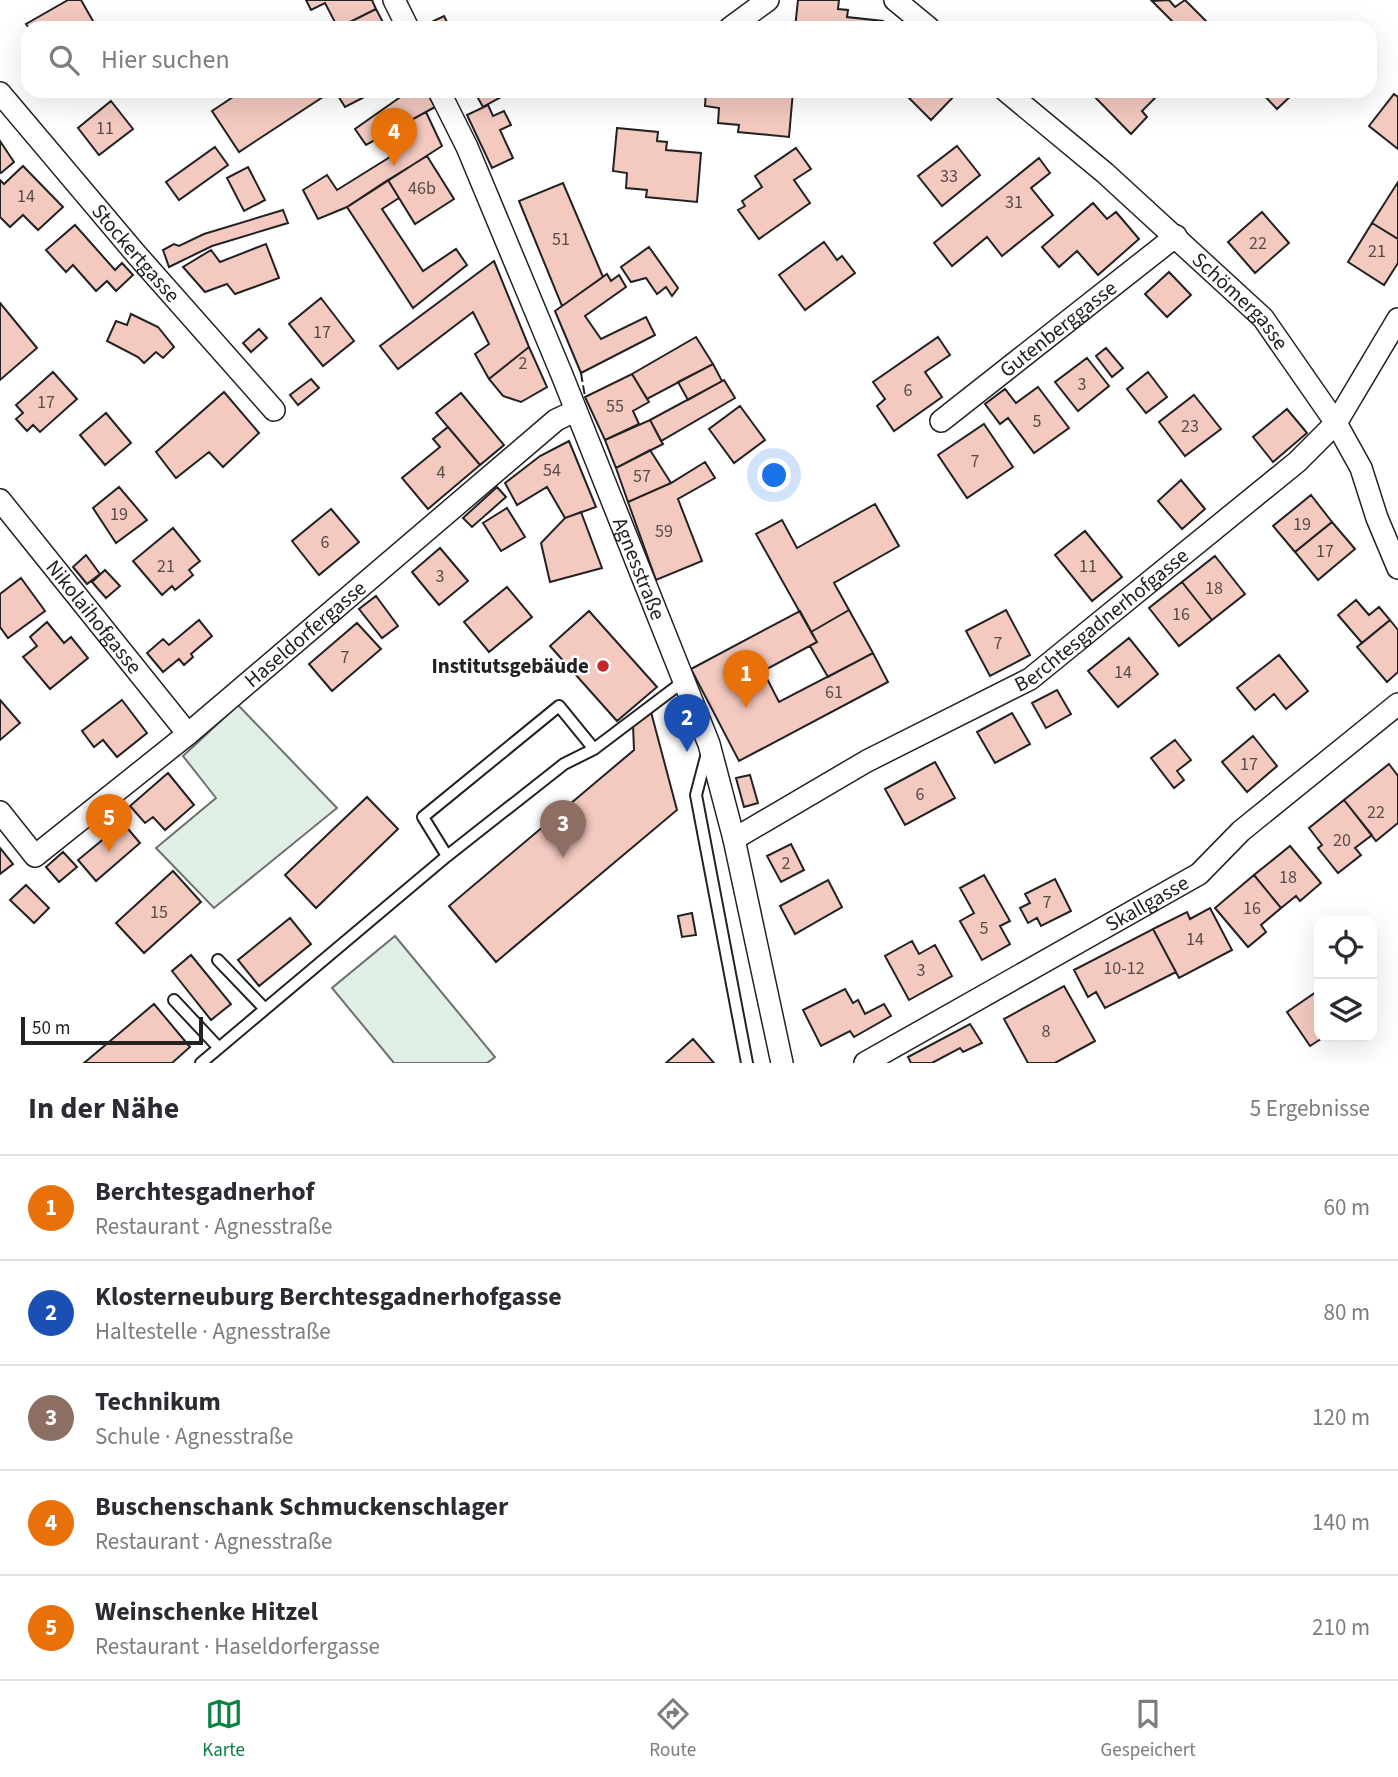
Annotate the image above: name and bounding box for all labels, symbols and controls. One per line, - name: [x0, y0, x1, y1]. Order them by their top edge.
- search box: [21, 21, 1377, 98]
- icon: search: [45, 41, 83, 79]
- text: Hier suchen: [101, 41, 230, 78]
- pin: 4: [371, 108, 417, 166]
- house number: 11: [96, 116, 114, 141]
- house number: 33: [940, 164, 958, 189]
- house number: 46b: [408, 176, 436, 201]
- house number: 14: [17, 184, 35, 209]
- house number: 31: [1005, 190, 1023, 215]
- street label: Stockertgasse: [85, 197, 187, 309]
- house number: 51: [552, 227, 570, 252]
- house number: 22: [1249, 231, 1267, 256]
- house number: 21: [1368, 239, 1386, 264]
- street label: Schömergasse: [1185, 245, 1296, 356]
- street label: Gutenberggasse: [993, 273, 1123, 384]
- house number: 17: [313, 320, 331, 345]
- house number: 2: [519, 351, 528, 376]
- house number: 3: [1078, 372, 1087, 397]
- house number: 6: [904, 378, 913, 403]
- house number: 17: [37, 390, 55, 415]
- house number: 55: [606, 394, 624, 419]
- house number: 5: [1033, 409, 1042, 434]
- house number: 23: [1181, 414, 1199, 439]
- house number: 7: [971, 449, 980, 474]
- house number: 54: [543, 458, 561, 483]
- your location: [757, 458, 791, 492]
- house number: 4: [437, 460, 446, 485]
- house number: 57: [633, 464, 651, 489]
- house number: 19: [110, 502, 128, 527]
- house number: 19: [1293, 512, 1311, 537]
- street label: Agnesstraße: [605, 513, 673, 624]
- house number: 59: [655, 519, 673, 544]
- house number: 6: [321, 530, 330, 555]
- house number: 17: [1316, 539, 1334, 564]
- street label: Berchtesgadnerhofgasse: [1009, 541, 1195, 699]
- street label: Nikolaihofgasse: [39, 553, 149, 680]
- house number: 21: [157, 554, 175, 579]
- house number: 11: [1079, 554, 1097, 579]
- house number: 3: [436, 564, 445, 589]
- street label: Haseldorfergasse: [238, 573, 373, 695]
- house number: 18: [1205, 576, 1223, 601]
- house number: 16: [1172, 602, 1190, 627]
- house number: 7: [994, 631, 1003, 656]
- house number: 7: [341, 645, 350, 670]
- pin: 1: [723, 650, 769, 708]
- place label: Institutsgebäude: [431, 651, 589, 681]
- marker: Institutsgebäude: [595, 658, 611, 674]
- house number: 14: [1114, 660, 1132, 685]
- house number: 61: [825, 680, 843, 705]
- pin: 2: [664, 694, 710, 752]
- house number: 17: [1240, 752, 1258, 777]
- house number: 6: [916, 782, 925, 807]
- pin: 5: [86, 794, 132, 852]
- pin: 3: [540, 800, 586, 858]
- house number: 22: [1367, 800, 1385, 825]
- house number: 20: [1333, 828, 1351, 853]
- house number: 2: [782, 851, 791, 876]
- house number: 18: [1279, 865, 1297, 890]
- street label: Skallgasse: [1100, 868, 1194, 939]
- house number: 7: [1043, 890, 1052, 915]
- house number: 16: [1243, 896, 1261, 921]
- house number: 15: [150, 900, 168, 925]
- house number: 5: [980, 916, 989, 941]
- map controls: [1314, 916, 1377, 1042]
- button: locate: [1314, 916, 1377, 979]
- house number: 14: [1186, 927, 1204, 952]
- house number: 10-12: [1103, 956, 1145, 981]
- house number: 3: [917, 958, 926, 983]
- button: layers: [1314, 979, 1377, 1042]
- scale bar: [21, 1014, 203, 1046]
- text: 50 m: [32, 1015, 70, 1042]
- house number: 8: [1042, 1019, 1051, 1044]
- text: In der Nähe: [28, 1087, 179, 1130]
- text: 5 Ergebnisse: [1250, 1092, 1370, 1125]
- text: Berchtesgadnerhof: [95, 1173, 314, 1210]
- text: 1: [45, 1191, 57, 1224]
- text: 60 m: [1323, 1191, 1370, 1224]
- text: Restaurant · Agnesstraße: [95, 1210, 332, 1243]
- text: Klosterneuburg Berchtesgadnerhofgasse: [95, 1278, 562, 1315]
- text: 2: [45, 1296, 57, 1329]
- text: 80 m: [1323, 1296, 1370, 1329]
- text: Haltestelle · Agnesstraße: [95, 1315, 331, 1348]
- text: Technikum: [95, 1383, 221, 1420]
- text: 3: [45, 1401, 57, 1434]
- text: 120 m: [1312, 1401, 1370, 1434]
- text: Schule · Agnesstraße: [95, 1420, 293, 1453]
- text: Buschenschank Schmuckenschlager: [95, 1488, 508, 1525]
- text: 4: [45, 1506, 57, 1539]
- text: 140 m: [1312, 1506, 1370, 1539]
- text: Restaurant · Agnesstraße: [95, 1525, 332, 1558]
- text: Weinschenke Hitzel: [95, 1593, 318, 1630]
- text: 5: [45, 1611, 57, 1644]
- text: 210 m: [1312, 1611, 1370, 1644]
- text: Restaurant · Haseldorfergasse: [95, 1630, 380, 1663]
- tab: Karte: [202, 1695, 245, 1764]
- tab: Route: [649, 1695, 696, 1764]
- tab: Gespeichert: [1101, 1695, 1196, 1764]

